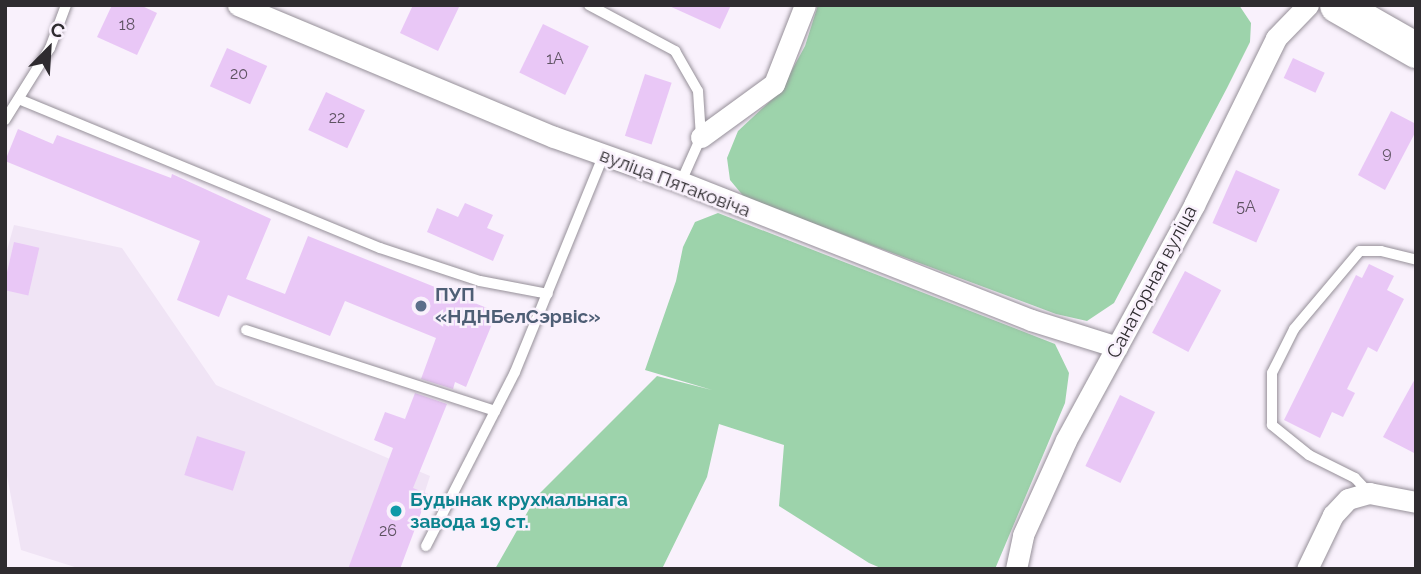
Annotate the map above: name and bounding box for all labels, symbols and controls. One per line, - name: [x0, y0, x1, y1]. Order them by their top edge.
- north arrow: [14, 14, 84, 84]
- house number: 18: [119, 15, 135, 35]
- text: С: [47, 17, 68, 43]
- house number: 1А: [546, 49, 564, 69]
- house number: 20: [230, 64, 248, 84]
- house number: 22: [329, 108, 345, 128]
- house number: 9: [1382, 143, 1392, 163]
- street label: вуліца Пятаковіча: [596, 144, 754, 222]
- house number: 5А: [1236, 197, 1256, 217]
- street label: Санаторная вуліца: [1102, 202, 1202, 362]
- place label: ПУП «НДНБелСэрвіс»: [435, 284, 601, 328]
- marker: ПУП «НДНБелСэрвіс»: [413, 298, 429, 314]
- place label: Будынак крухмальнага завода 19 ст.: [410, 489, 628, 533]
- marker: Будынак крухмальнага завода 19 ст.: [388, 503, 404, 519]
- house number: 26: [379, 521, 397, 541]

